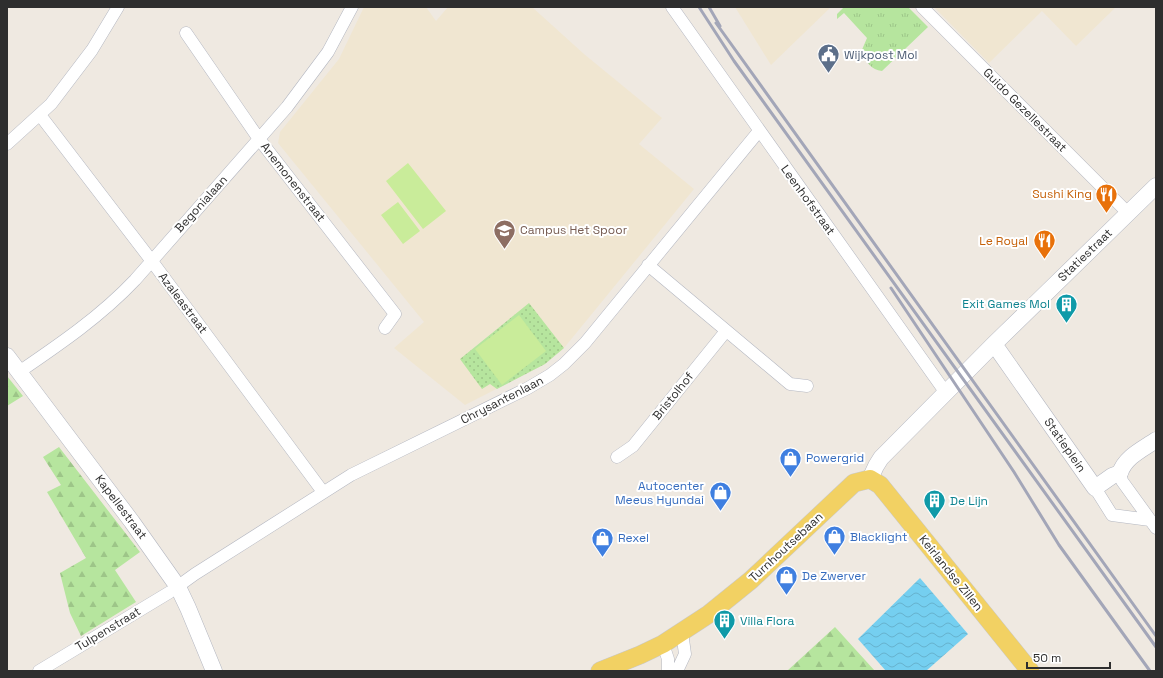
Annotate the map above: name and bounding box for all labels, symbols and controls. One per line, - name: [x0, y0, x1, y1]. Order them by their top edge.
- public building icon: Wijkpost Mol: [816, 42, 842, 75]
- place label: Wijkpost Mol: [844, 47, 918, 63]
- street label: Guido Gezellestraat: [980, 65, 1070, 155]
- street label: Anemonenstraat: [257, 139, 329, 225]
- street label: Leenhofstraat: [777, 162, 839, 238]
- street label: Begonialaan: [171, 172, 231, 236]
- restaurant icon: Sushi King: [1094, 181, 1120, 214]
- place label: Sushi King: [1032, 186, 1092, 202]
- school or university icon: Campus Het Spoor: [492, 217, 518, 250]
- place label: Campus Het Spoor: [520, 222, 628, 238]
- street label: Statiestraat: [1054, 225, 1116, 285]
- restaurant icon: Le Royal: [1031, 228, 1057, 261]
- place label: Le Royal: [979, 233, 1028, 249]
- street label: Azaleastraat: [155, 269, 211, 337]
- building icon: Exit Games Mol: [1053, 291, 1079, 324]
- place label: Exit Games Mol: [962, 296, 1050, 312]
- street label: Bristolhof: [649, 369, 697, 423]
- street label: Chrysantenlaan: [458, 372, 546, 428]
- street label: Statieplein: [1040, 415, 1090, 475]
- shop icon: Powergrid: [778, 445, 804, 478]
- place label: Powergrid: [806, 450, 864, 466]
- street label: Kapellestraat: [91, 471, 151, 543]
- place label: Autocenter Meeus Hyundai: [615, 478, 704, 508]
- shop icon: Autocenter Meeus Hyundai: [707, 480, 733, 513]
- building icon: De Lijn: [921, 488, 947, 521]
- place label: De Lijn: [950, 493, 988, 509]
- street label: Turnhoutsebaan: [746, 509, 826, 585]
- shop icon: Blacklight: [821, 524, 847, 557]
- shop icon: Rexel: [589, 525, 615, 558]
- place label: Blacklight: [850, 529, 908, 545]
- place label: Rexel: [618, 530, 649, 546]
- street label: Keirlandse Zillen: [915, 532, 987, 614]
- shop icon: De Zwerver: [774, 563, 800, 596]
- place label: De Zwerver: [802, 568, 866, 584]
- street label: Tulpenstraat: [72, 603, 144, 655]
- building icon: Villa Flora: [712, 608, 738, 641]
- place label: Villa Flora: [740, 613, 794, 629]
- scale bar: [1027, 644, 1110, 670]
- text: 50 m: [1033, 650, 1061, 666]

